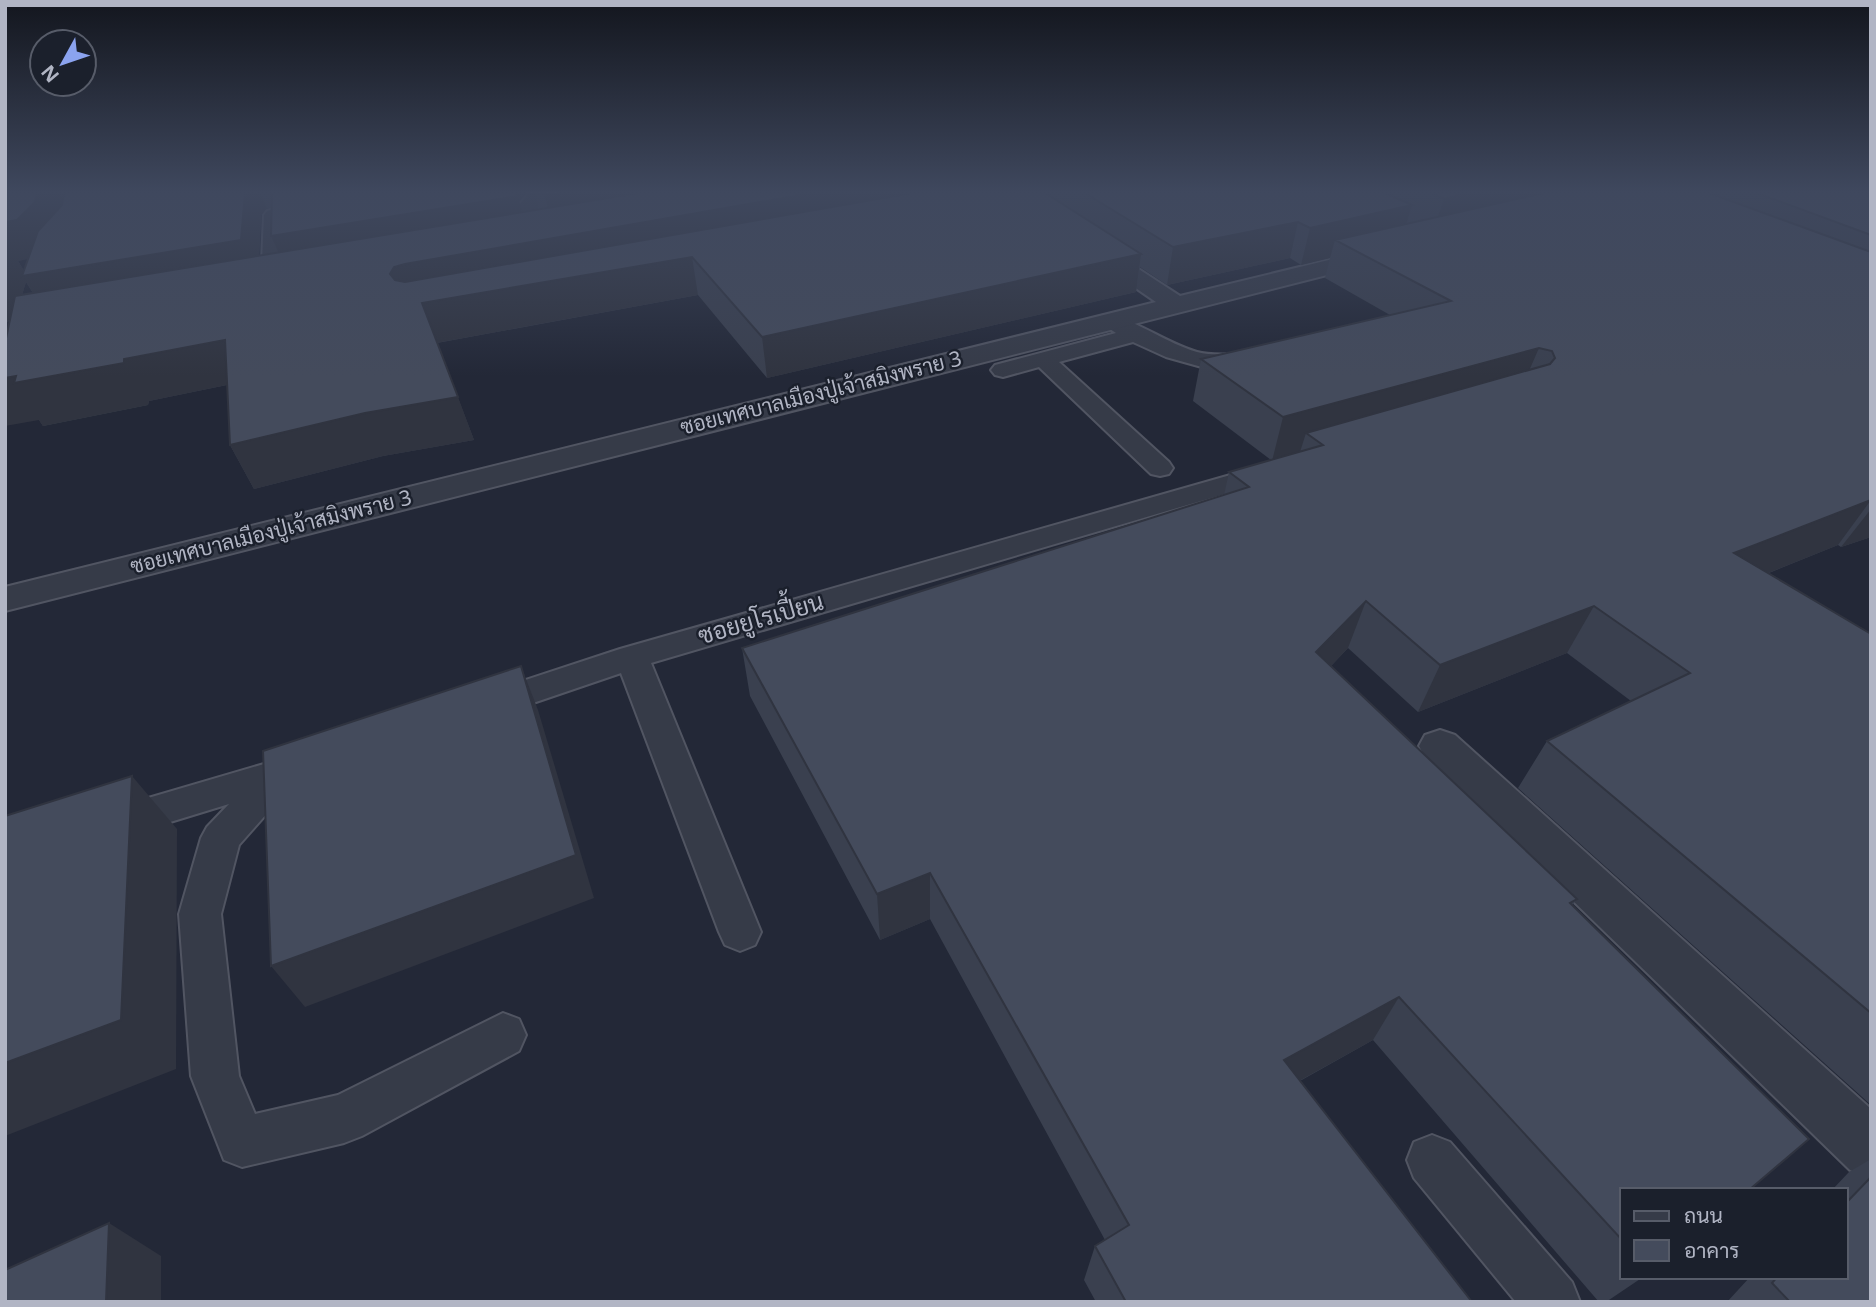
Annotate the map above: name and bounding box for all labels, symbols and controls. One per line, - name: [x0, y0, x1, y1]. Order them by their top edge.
- north arrow: [28, 28, 98, 98]
- text: N: [35, 60, 65, 88]
- street label: ซอยเทศบาลเมืองปู่เจ้าสมิงพราย 3: [677, 343, 965, 443]
- street label: ซอยเทศบาลเมืองปู่เจ้าสมิงพราย 3: [127, 482, 415, 582]
- street label: ซอยยูโรเปี้ยน: [693, 580, 828, 653]
- legend: [1620, 1188, 1848, 1279]
- text: ถนน: [1684, 1201, 1723, 1229]
- text: อาคาร: [1684, 1236, 1740, 1264]

